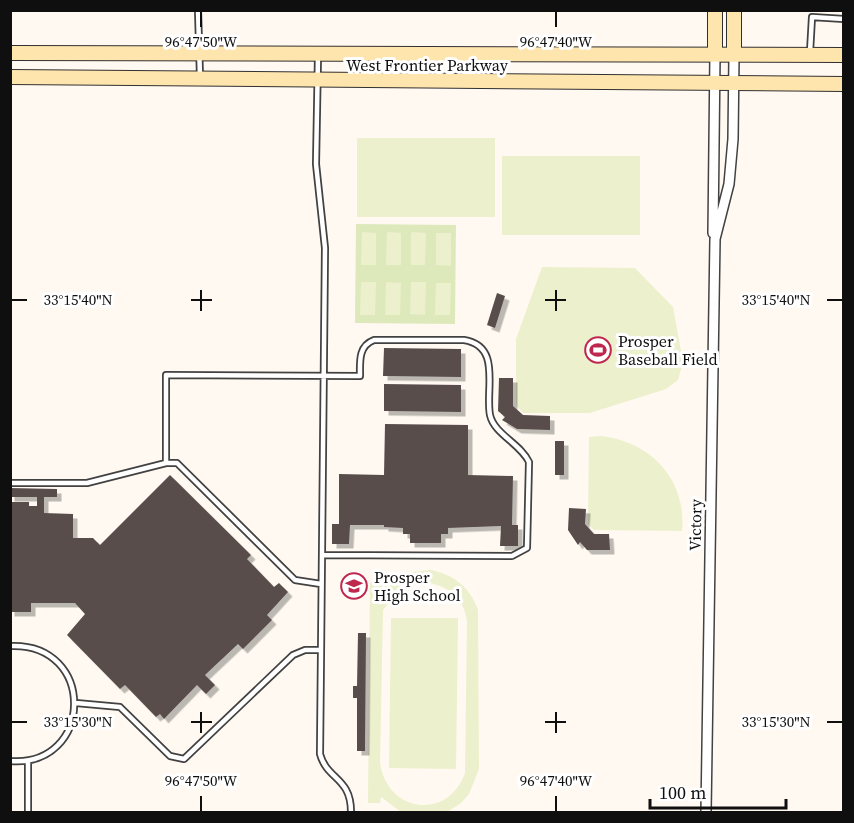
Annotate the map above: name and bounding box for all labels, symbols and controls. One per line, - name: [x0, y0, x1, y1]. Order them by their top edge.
- text: 96°47'50"W: [165, 31, 238, 52]
- text: 96°47'40"W: [520, 31, 593, 52]
- street label: West Frontier Parkway: [346, 54, 509, 76]
- text: 33°15'40"N: [43, 289, 113, 310]
- text: 33°15'40"N: [741, 289, 811, 310]
- place label: Prosper Baseball Field: [618, 330, 718, 370]
- sports icon: Prosper Baseball Field: [583, 335, 613, 365]
- street label: Victory: [684, 498, 706, 551]
- place label: Prosper High School: [374, 566, 461, 606]
- school or university icon: Prosper High School: [339, 571, 369, 601]
- text: 33°15'30"N: [43, 711, 113, 732]
- text: 33°15'30"N: [741, 711, 811, 732]
- text: 96°47'50"W: [165, 770, 238, 791]
- text: 96°47'40"W: [520, 770, 593, 791]
- scale bar: [650, 772, 786, 810]
- text: 100 m: [659, 780, 706, 805]

